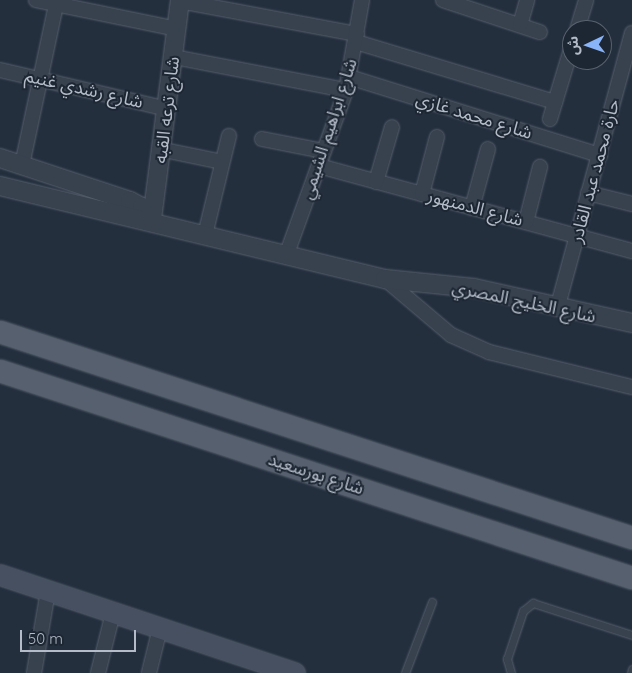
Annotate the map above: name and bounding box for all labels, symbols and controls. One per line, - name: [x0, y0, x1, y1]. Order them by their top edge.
- north arrow: [562, 20, 612, 70]
- text: ش: [564, 36, 583, 56]
- street label: شارع ترعه القبه: [150, 55, 184, 165]
- street label: شارع ابراهيم الشيمي: [296, 56, 362, 202]
- street label: شارع رشدي غنيم: [23, 65, 145, 113]
- street label: شارع محمد غازي: [413, 88, 535, 144]
- street label: حارة محمد عبد القادر: [565, 97, 625, 245]
- street label: شارع الدمنهور: [425, 185, 525, 231]
- street label: شارع الخليج المصري: [450, 276, 598, 328]
- street label: شارع بورسعيد: [265, 448, 367, 500]
- scale bar: [22, 620, 139, 652]
- text: 50 m: [28, 629, 63, 648]

